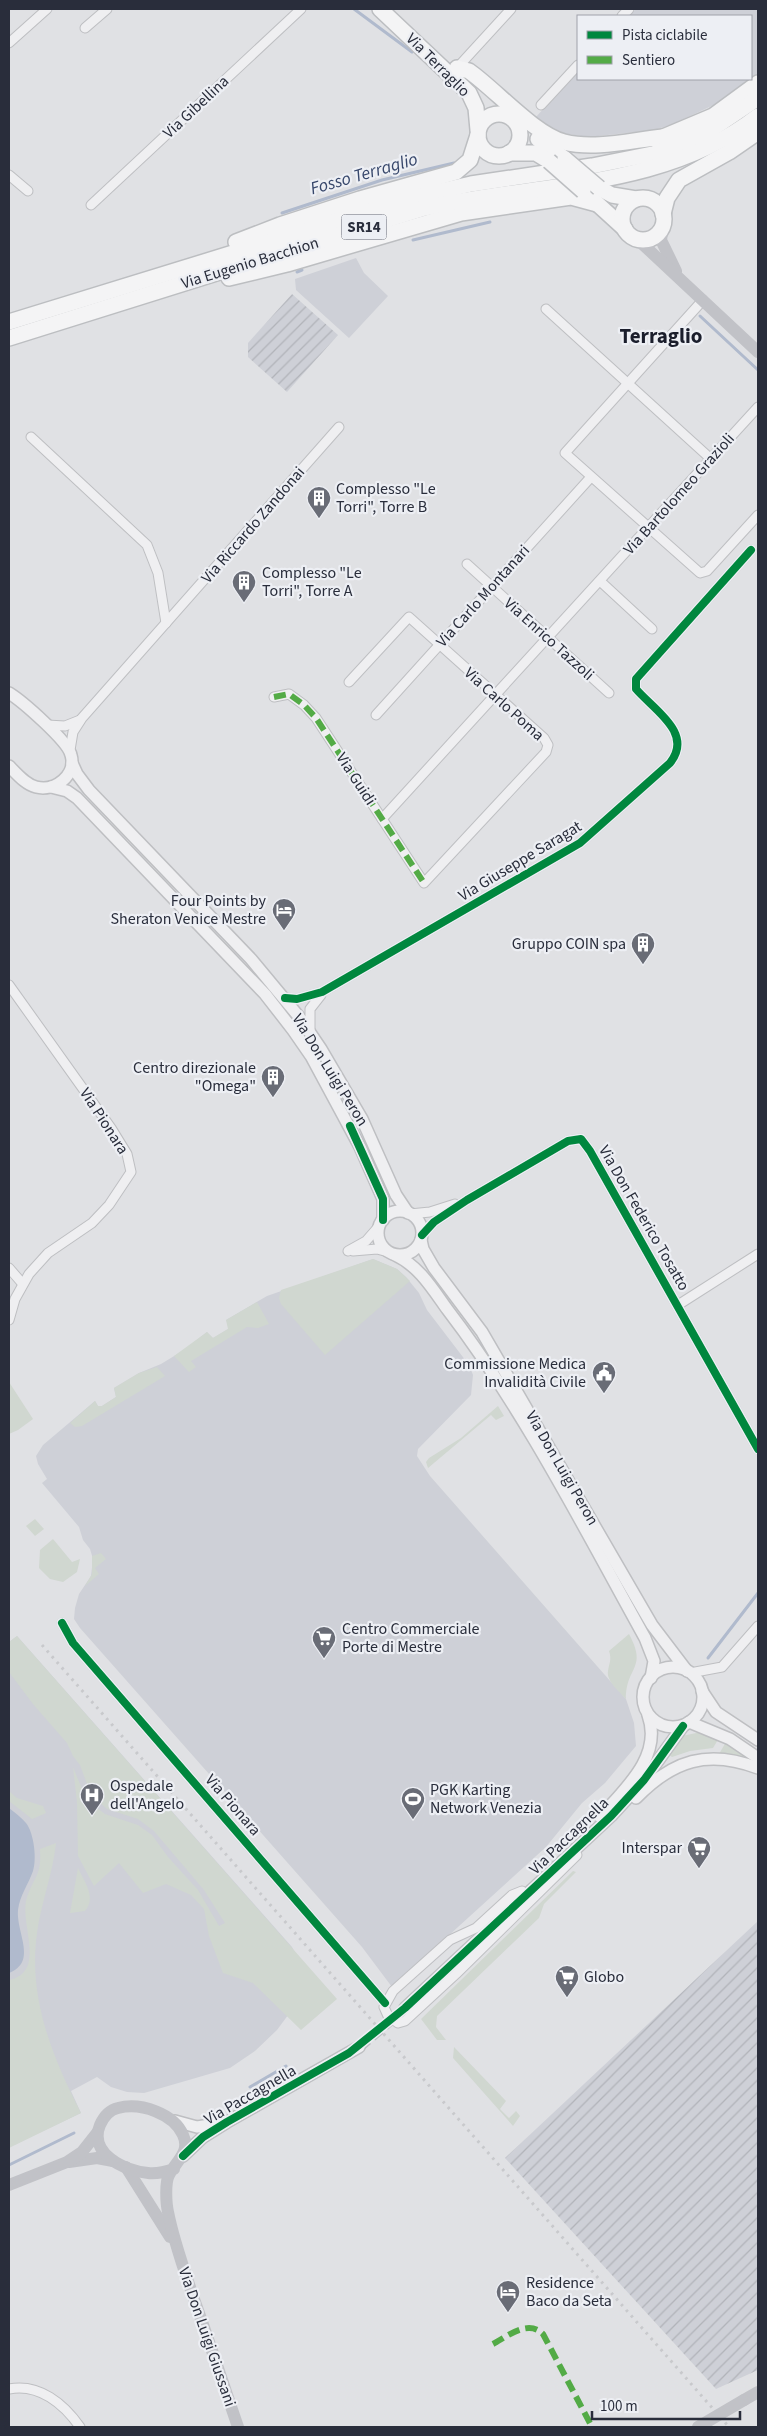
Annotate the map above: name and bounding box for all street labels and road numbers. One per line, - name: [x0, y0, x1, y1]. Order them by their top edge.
- street label: Via Terraglio: [401, 28, 475, 102]
- street label: Via Gibellina: [158, 71, 234, 143]
- road number: SR14: [342, 214, 386, 240]
- street label: Via Eugenio Bacchion: [179, 232, 321, 294]
- street label: Via Bartolomeo Grazioli: [618, 428, 740, 560]
- street label: Via Riccardo Zandonai: [196, 462, 310, 588]
- street label: Via Carlo Montanari: [431, 540, 535, 652]
- street label: Via Enrico Tazzoli: [499, 592, 599, 686]
- street label: Via Carlo Poma: [459, 662, 549, 746]
- street label: Via Guidi: [331, 748, 381, 810]
- street label: Via Giuseppe Saragat: [454, 815, 586, 907]
- street label: Via Don Luigi Peron: [287, 1010, 373, 1130]
- street label: Via Pionara: [74, 1083, 134, 1159]
- street label: Via Don Federico Tosatto: [593, 1141, 695, 1295]
- street label: Via Don Luigi Peron: [520, 1407, 604, 1529]
- street label: Via Pionara: [200, 1769, 266, 1841]
- street label: Via Paccagnella: [524, 1792, 614, 1880]
- street label: Via Paccagnella: [200, 2060, 300, 2130]
- street label: Via Don Luigi Giussani: [173, 2264, 241, 2410]

